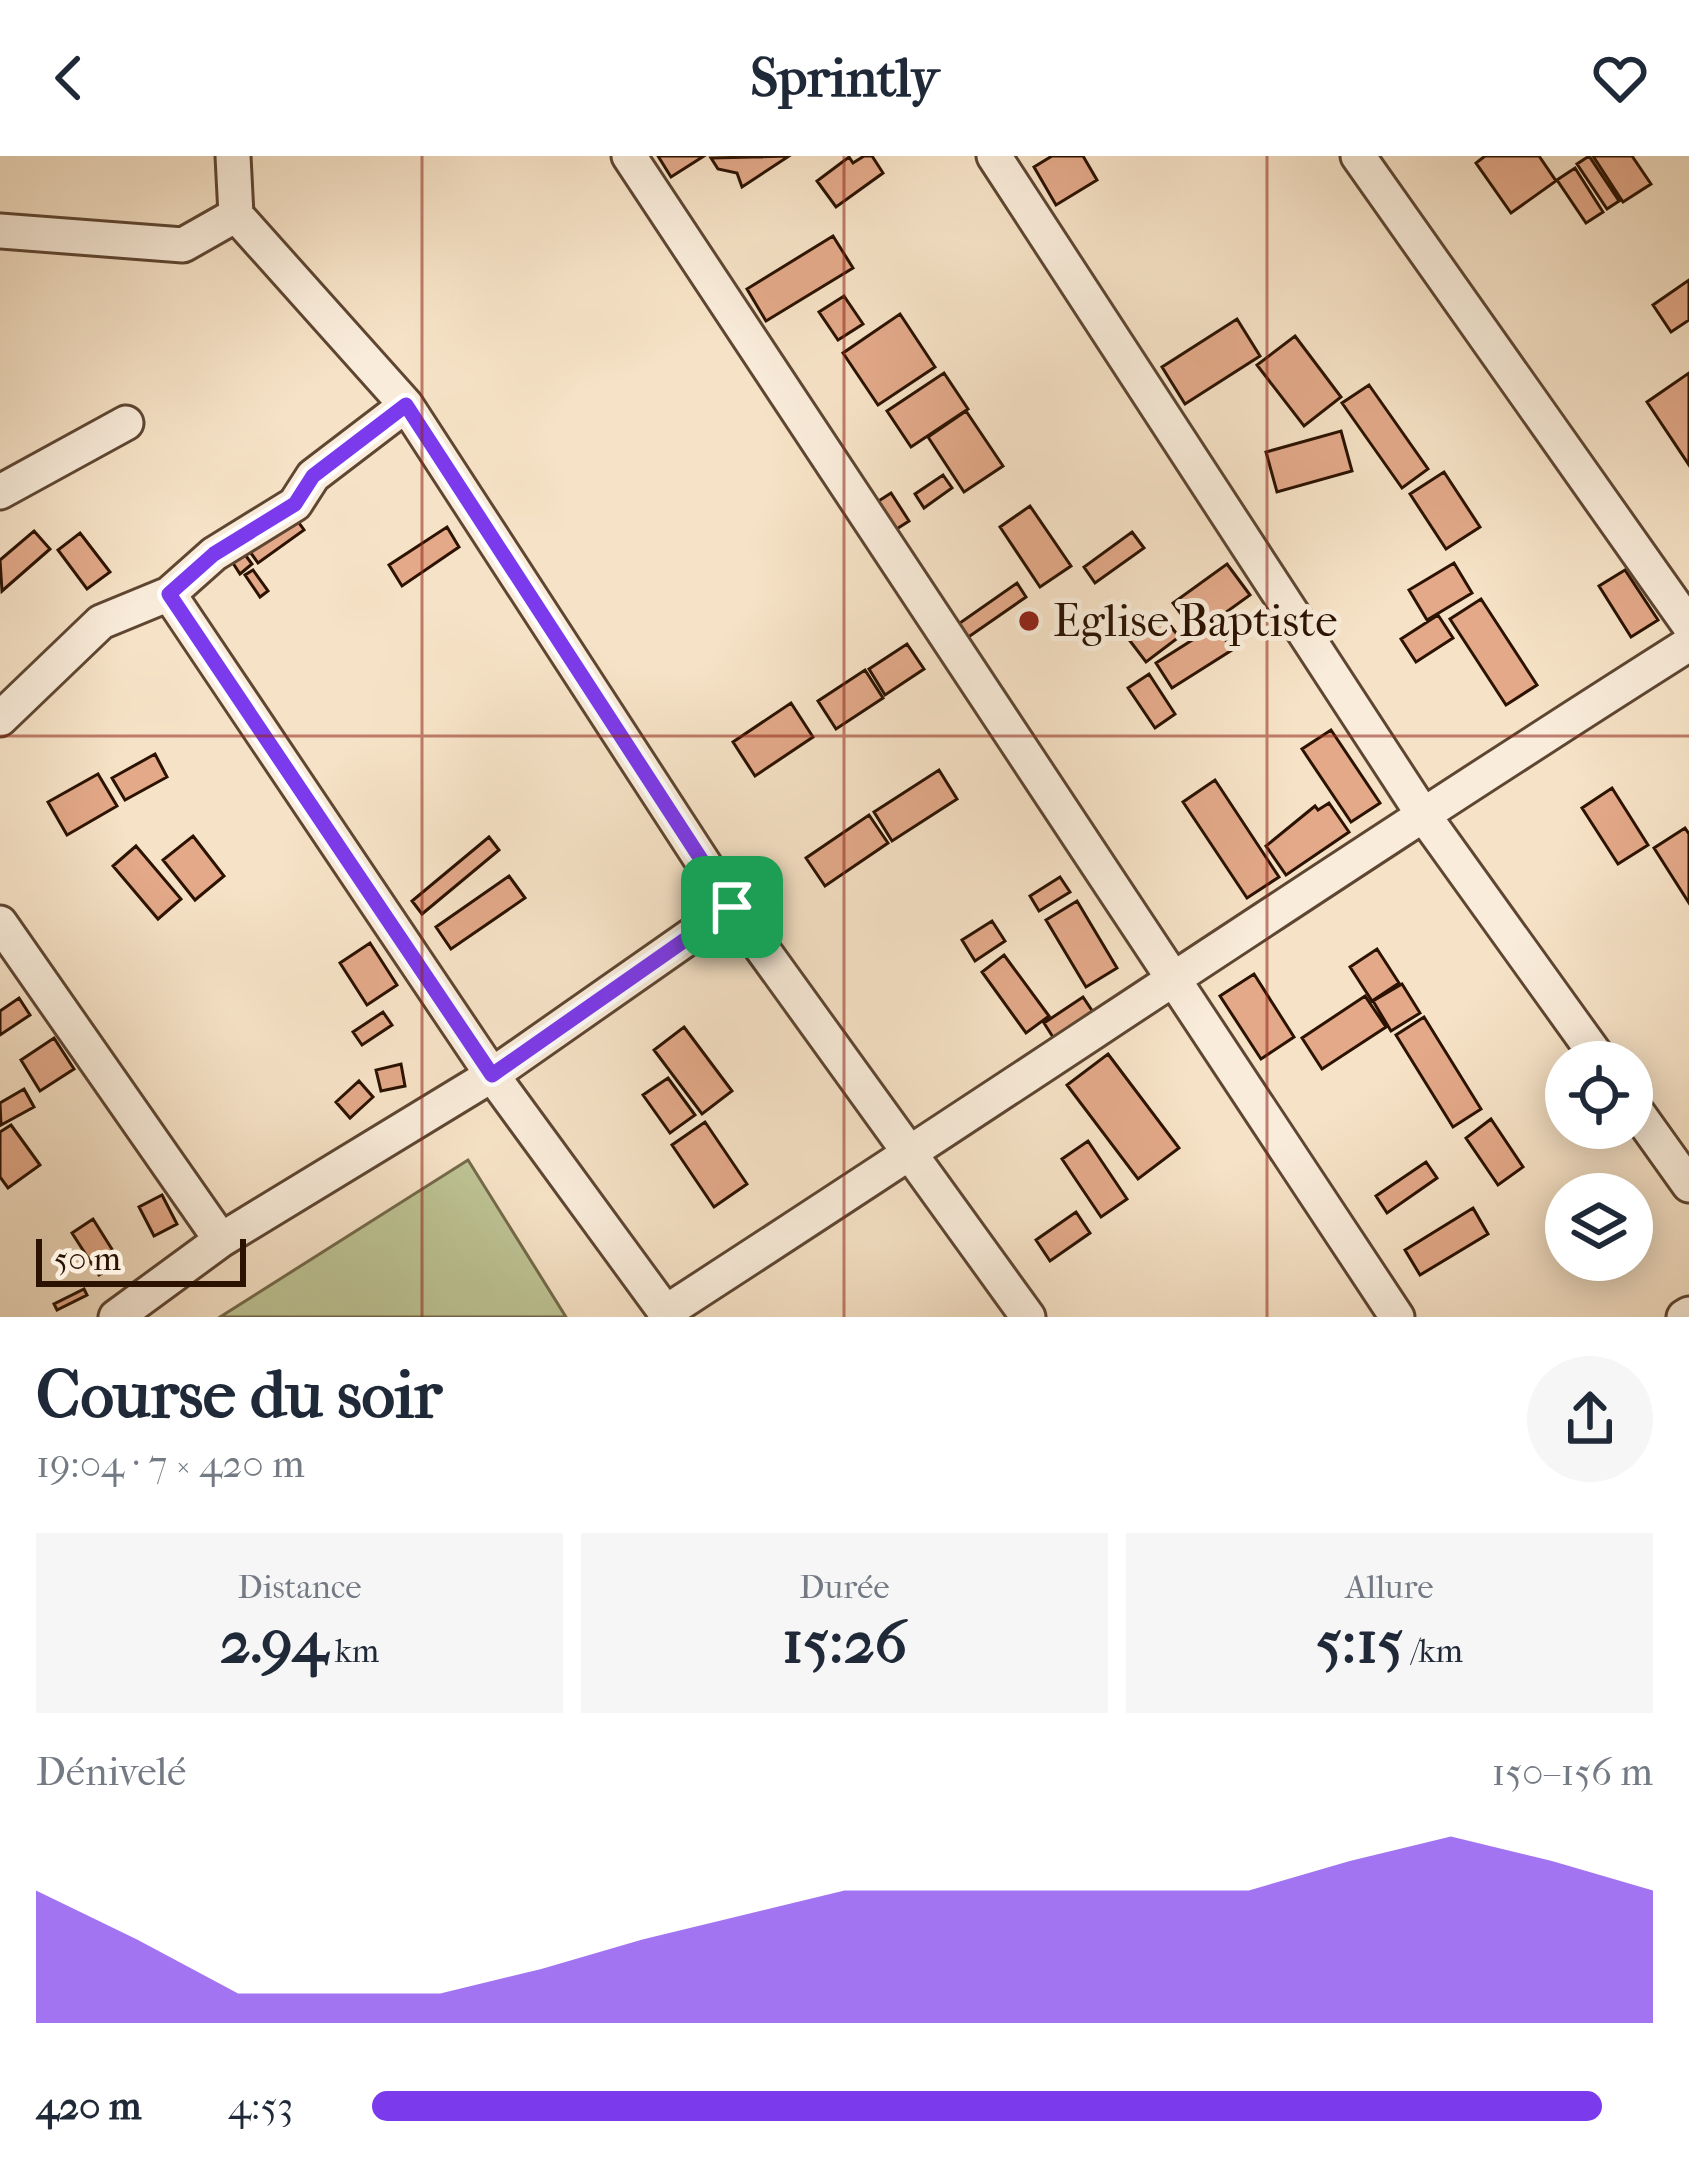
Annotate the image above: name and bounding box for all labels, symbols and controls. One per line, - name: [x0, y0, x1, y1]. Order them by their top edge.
- icon: back: [36, 45, 102, 111]
- icon: heart: [1587, 45, 1653, 111]
- text: Sprintly: [750, 47, 939, 110]
- place label: Eglise Baptiste: [1053, 595, 1338, 648]
- marker: Eglise Baptiste: [1016, 608, 1042, 634]
- pin: [681, 856, 783, 958]
- icon: arrive: [699, 874, 765, 940]
- map controls: [1545, 1041, 1653, 1281]
- button: locate: [1545, 1041, 1653, 1149]
- button: layers: [1545, 1173, 1653, 1281]
- scale bar: [36, 1233, 246, 1286]
- text: 50 m: [54, 1240, 121, 1279]
- button: share: [1527, 1356, 1653, 1482]
- text: Course du soir: [36, 1357, 442, 1434]
- text: 19:04 · 7 × 420 m: [36, 1441, 305, 1487]
- text: Distance: [237, 1568, 362, 1607]
- text: Durée: [799, 1568, 890, 1607]
- text: Allure: [1345, 1568, 1434, 1607]
- text: 2.94: [220, 1607, 328, 1678]
- text: 15:26: [782, 1607, 907, 1678]
- text: 5:15: [1316, 1607, 1404, 1678]
- text: km: [328, 1632, 379, 1671]
- text: /km: [1404, 1632, 1463, 1671]
- text: Dénivelé: [36, 1749, 186, 1795]
- text: 150–156 m: [1491, 1749, 1653, 1795]
- text: 420 m: [36, 2083, 141, 2129]
- text: 4:53: [228, 2083, 293, 2129]

